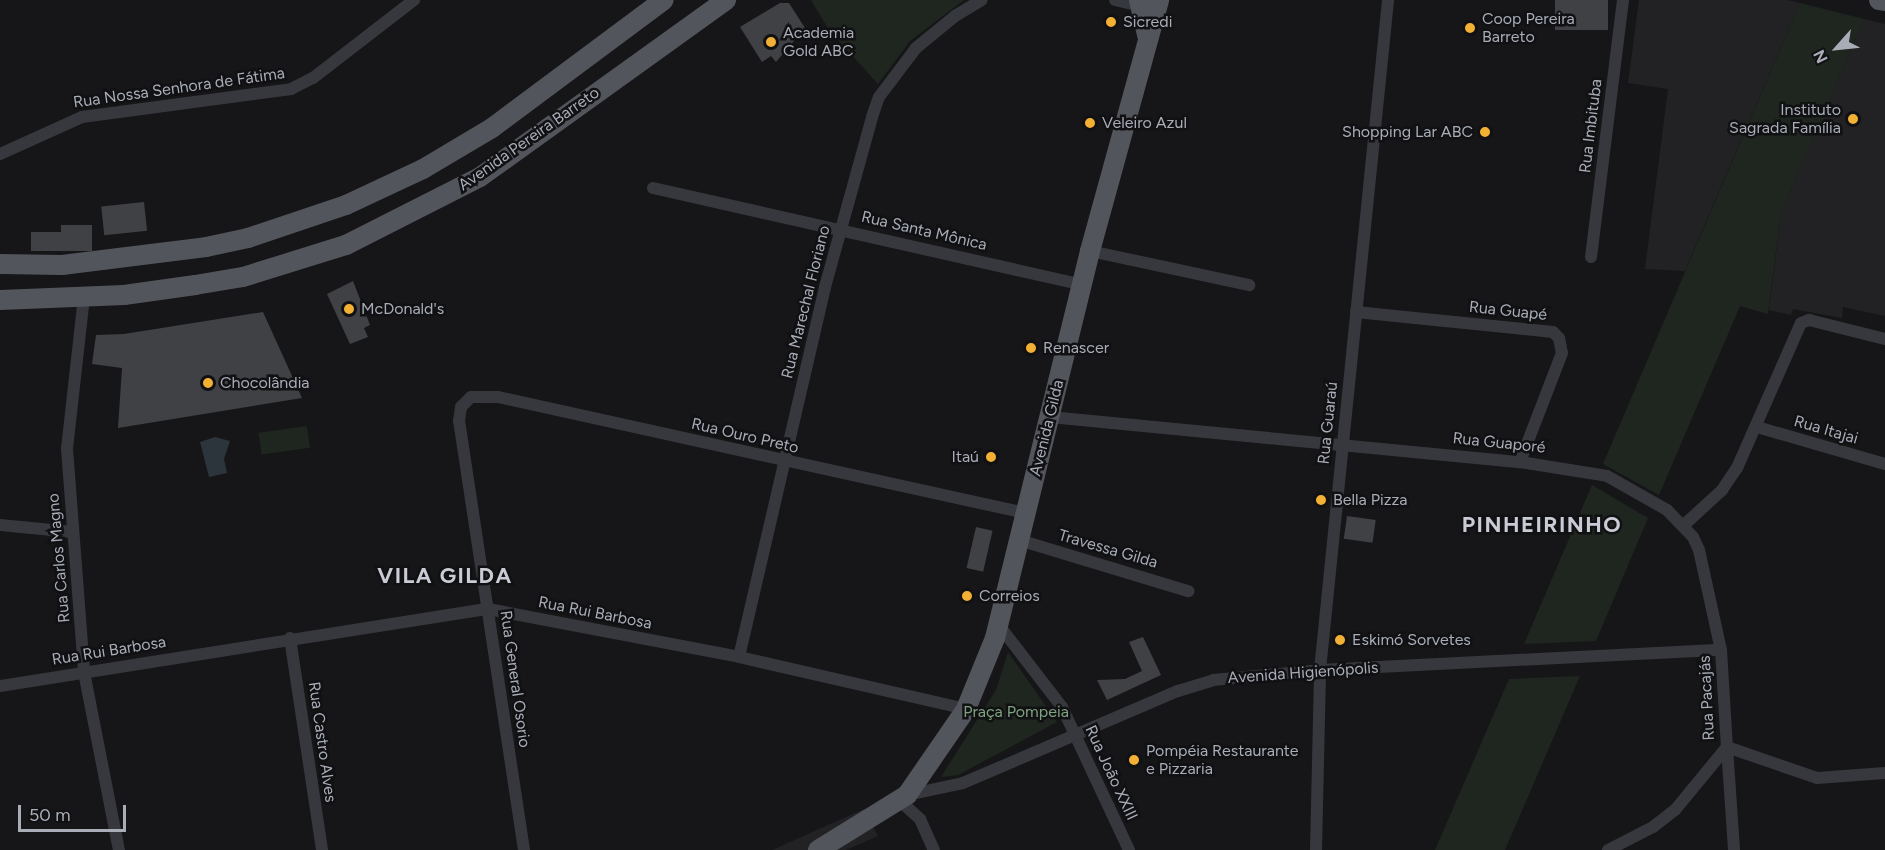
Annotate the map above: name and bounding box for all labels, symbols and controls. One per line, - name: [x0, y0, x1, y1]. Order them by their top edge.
- place label: Coop Pereira Barreto: [1482, 9, 1575, 47]
- place label: Sicredi: [1123, 12, 1172, 32]
- marker: Sicredi: [1104, 15, 1118, 29]
- north arrow: [1807, 18, 1867, 78]
- marker: Coop Pereira Barreto: [1463, 21, 1477, 35]
- place label: Academia Gold ABC: [783, 23, 854, 61]
- marker: Academia Gold ABC: [764, 35, 778, 49]
- text: N: [1809, 47, 1832, 66]
- street label: Rua Nossa Senhora de Fátima: [72, 64, 286, 112]
- street label: Rua Imbituba: [1576, 78, 1606, 174]
- street label: Avenida Pereira Barreto: [455, 83, 603, 195]
- place label: Instituto Sagrada Família: [1729, 100, 1841, 138]
- marker: Instituto Sagrada Família: [1846, 112, 1860, 126]
- place label: Veleiro Azul: [1102, 113, 1187, 133]
- marker: Veleiro Azul: [1083, 116, 1097, 130]
- place label: Shopping Lar ABC: [1342, 122, 1473, 142]
- marker: Shopping Lar ABC: [1478, 125, 1492, 139]
- street label: Rua Santa Mônica: [859, 207, 989, 255]
- street label: Rua Marechal Floriano: [778, 223, 834, 381]
- street label: Rua Guapé: [1468, 297, 1548, 325]
- place label: McDonald's: [361, 299, 444, 319]
- marker: McDonald's: [342, 302, 356, 316]
- place label: Renascer: [1043, 338, 1109, 358]
- marker: Renascer: [1024, 341, 1038, 355]
- place label: Chocolândia: [220, 373, 310, 393]
- marker: Chocolândia: [201, 376, 215, 390]
- street label: Avenida Gilda: [1026, 378, 1068, 478]
- street label: Rua Guaraú: [1314, 381, 1342, 465]
- street label: Rua Itajai: [1792, 412, 1860, 448]
- street label: Rua Ouro Preto: [689, 414, 801, 458]
- street label: Rua Guaporé: [1452, 429, 1546, 457]
- place label: Itaú: [952, 447, 979, 467]
- marker: Itaú: [984, 450, 998, 464]
- place label: Bella Pizza: [1333, 490, 1408, 510]
- street label: Rua Carlos Magno: [44, 493, 74, 623]
- marker: Bella Pizza: [1314, 493, 1328, 507]
- district label: PINHEIRINHO: [1462, 512, 1622, 538]
- street label: Travessa Gilda: [1056, 526, 1160, 572]
- district label: VILA GILDA: [377, 563, 513, 589]
- place label: Correios: [979, 586, 1040, 606]
- marker: Correios: [960, 589, 974, 603]
- street label: Rua Rui Barbosa: [537, 593, 653, 633]
- street label: Rua General Osorio: [496, 609, 534, 749]
- place label: Eskimó Sorvetes: [1352, 630, 1471, 650]
- street label: Rua Rui Barbosa: [51, 633, 167, 669]
- marker: Eskimó Sorvetes: [1333, 633, 1347, 647]
- street label: Rua Pacajás: [1695, 655, 1719, 741]
- street label: Avenida Higienópolis: [1227, 658, 1379, 688]
- street label: Rua Castro Alves: [304, 680, 340, 804]
- park label: Praça Pompeia: [963, 702, 1069, 722]
- street label: Rua João XXIII: [1081, 722, 1141, 824]
- place label: Pompéia Restaurante e Pizzaria: [1146, 741, 1299, 779]
- marker: Pompéia Restaurante e Pizzaria: [1127, 753, 1141, 767]
- scale bar: [21, 793, 129, 831]
- text: 50 m: [29, 804, 71, 826]

